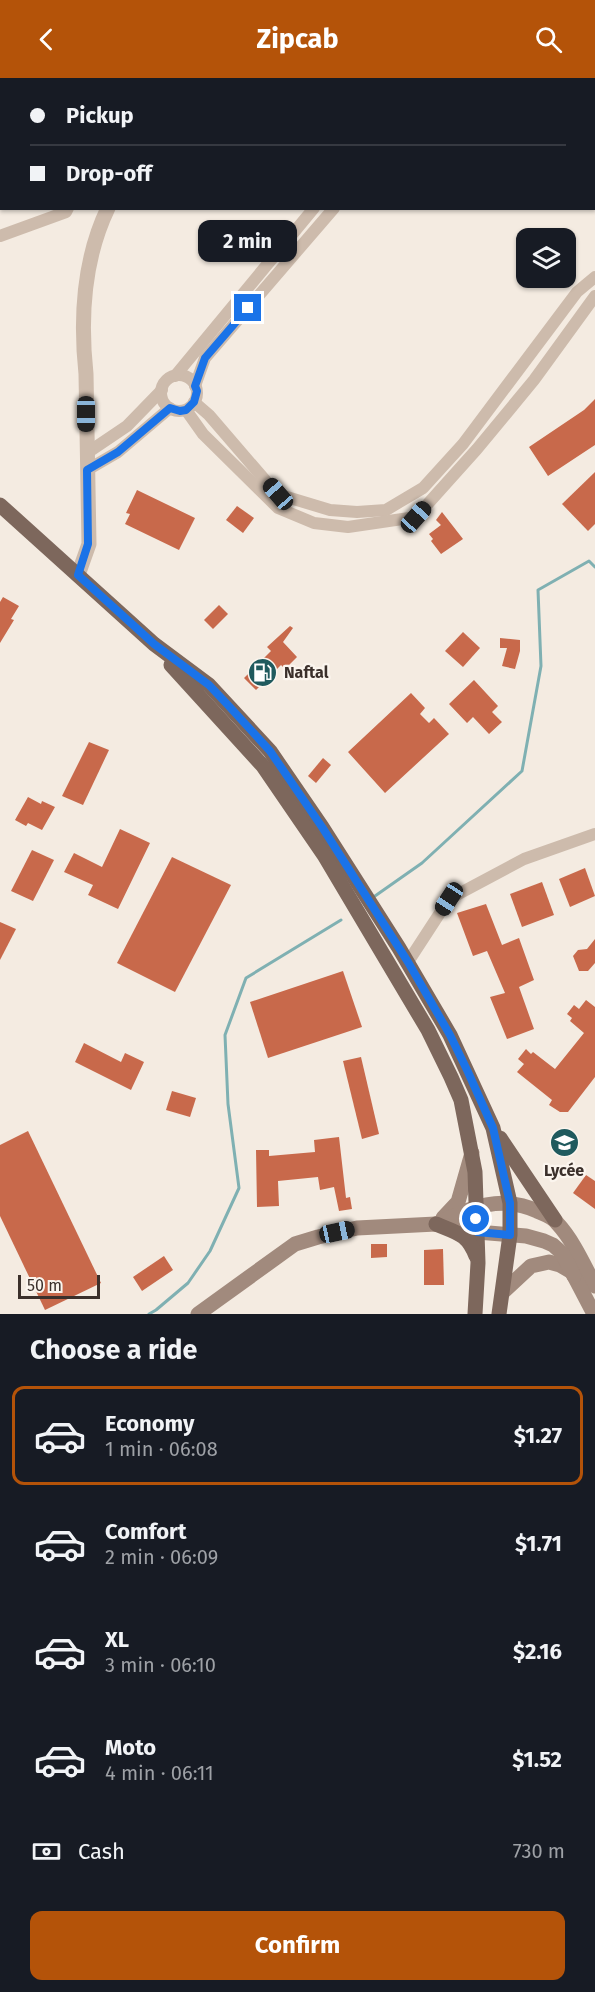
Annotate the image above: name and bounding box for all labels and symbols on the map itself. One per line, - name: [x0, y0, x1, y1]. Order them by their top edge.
- callout: 2 min: [198, 221, 298, 263]
- route end: [234, 294, 261, 321]
- car: [77, 396, 95, 432]
- car: [259, 475, 297, 513]
- car: [397, 498, 435, 536]
- fuel station icon: Naftal: [247, 656, 279, 688]
- place label: Naftal: [284, 663, 329, 682]
- car: [432, 879, 466, 919]
- school or university icon: Lycée: [548, 1126, 580, 1158]
- place label: Lycée: [544, 1161, 584, 1180]
- route start: [462, 1205, 489, 1232]
- car: [318, 1219, 356, 1245]
- scale bar: [18, 1272, 100, 1300]

